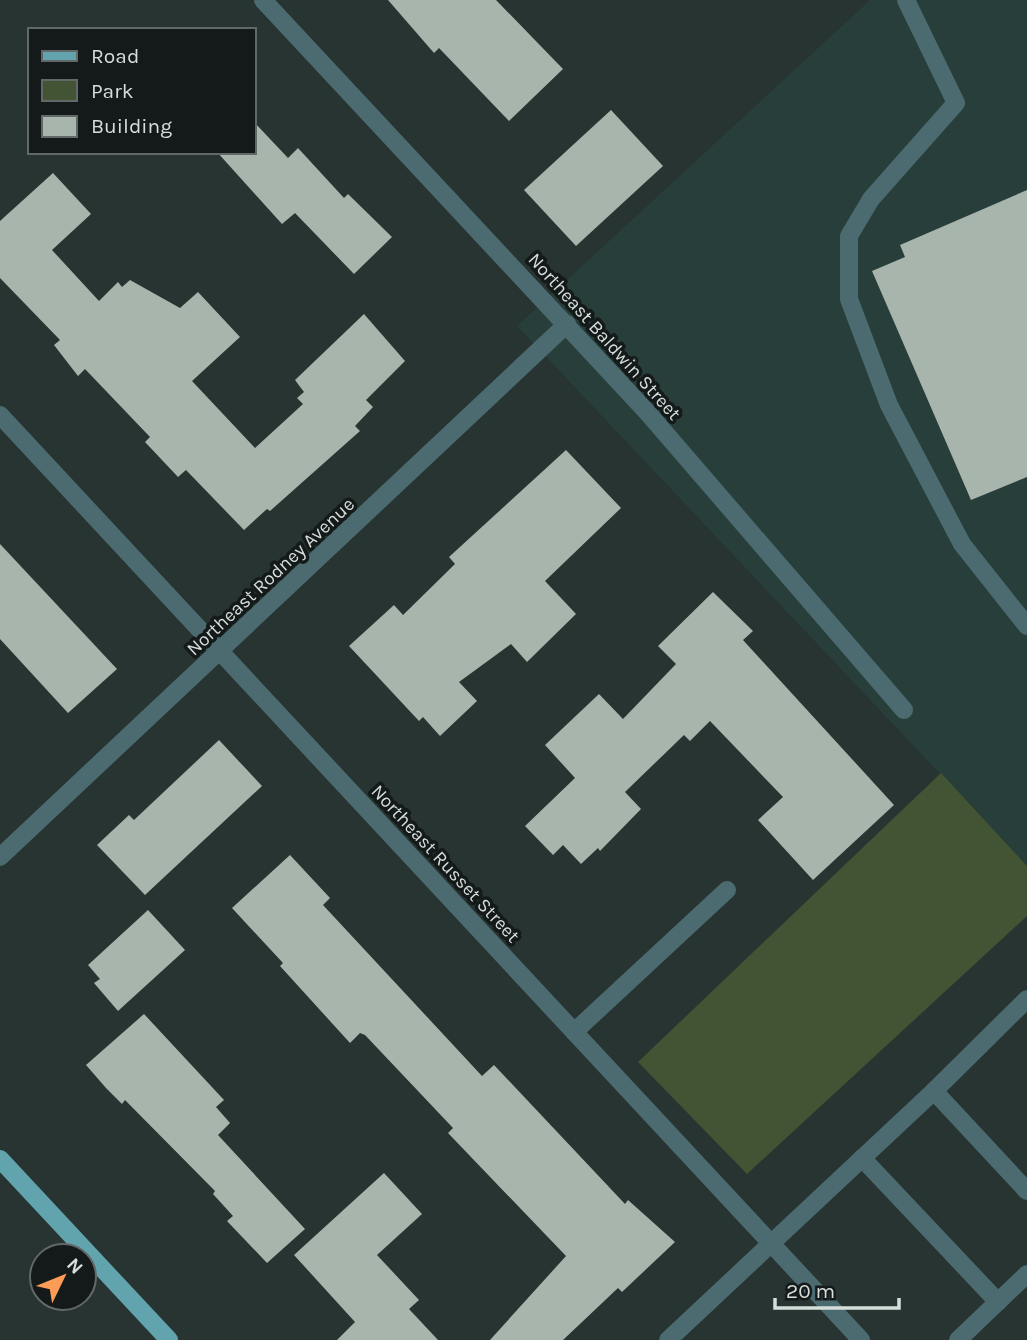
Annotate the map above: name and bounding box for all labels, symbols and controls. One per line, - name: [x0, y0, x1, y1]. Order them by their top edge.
- legend: [28, 28, 256, 154]
- text: Road: [91, 44, 139, 68]
- text: Park: [91, 79, 134, 103]
- text: Building: [91, 114, 172, 138]
- street label: Northeast Baldwin Street: [523, 249, 685, 425]
- street label: Northeast Rodney Avenue: [182, 493, 359, 660]
- street label: Northeast Russet Street: [366, 780, 524, 947]
- north arrow: [28, 1242, 98, 1312]
- text: N: [62, 1254, 87, 1279]
- scale bar: [775, 1266, 899, 1310]
- text: 20 m: [786, 1279, 835, 1303]

